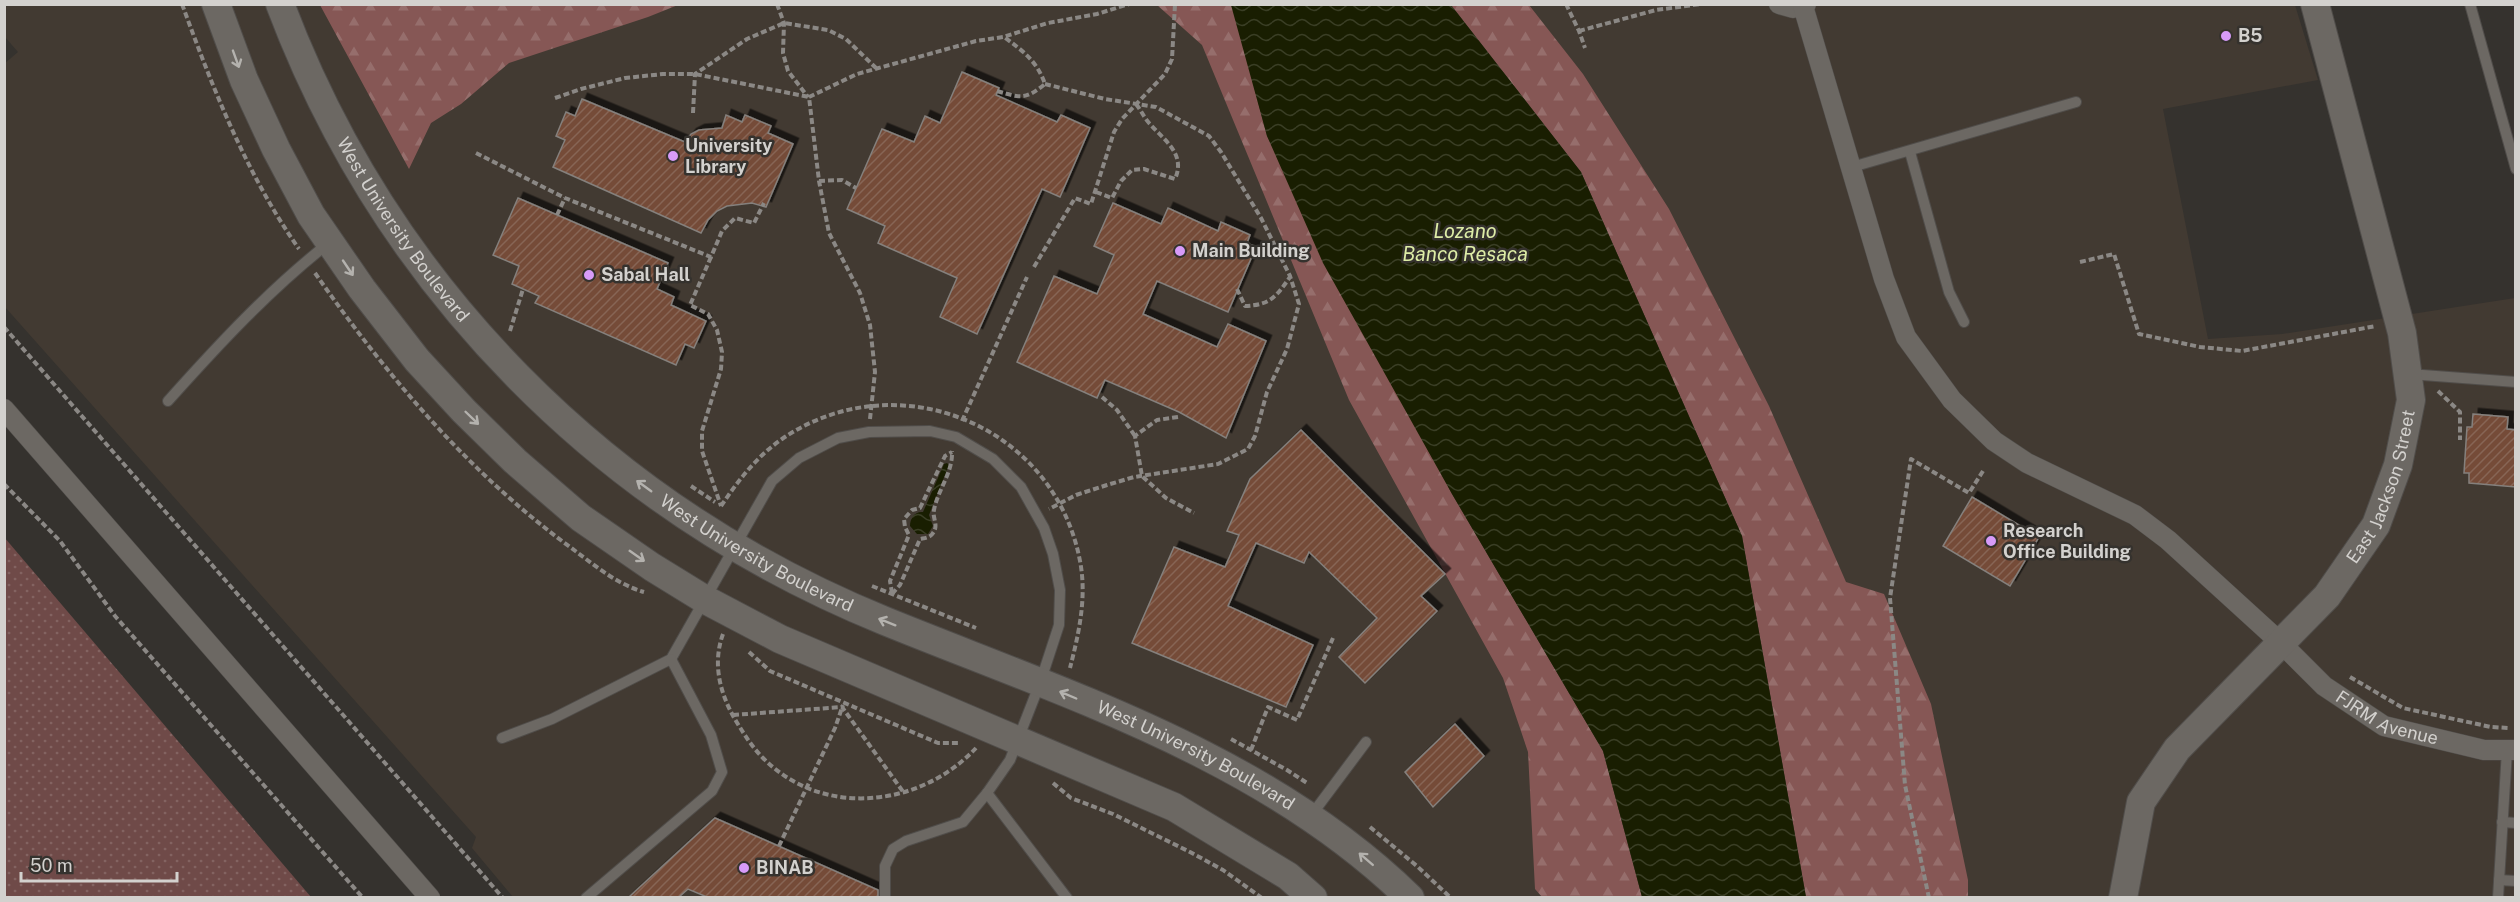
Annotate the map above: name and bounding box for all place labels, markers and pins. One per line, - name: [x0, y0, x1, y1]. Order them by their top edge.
- place label: B5: [2238, 25, 2262, 46]
- marker: B5: [2219, 29, 2233, 43]
- place label: University Library: [685, 135, 772, 177]
- marker: University Library: [666, 149, 680, 163]
- place label: Main Building: [1192, 240, 1309, 261]
- marker: Main Building: [1173, 244, 1187, 258]
- place label: Sabal Hall: [601, 264, 690, 285]
- marker: Sabal Hall: [582, 268, 596, 282]
- place label: Research Office Building: [2003, 520, 2131, 562]
- marker: Research Office Building: [1984, 534, 1998, 548]
- place label: BINAB: [756, 857, 814, 878]
- marker: BINAB: [737, 861, 751, 875]

